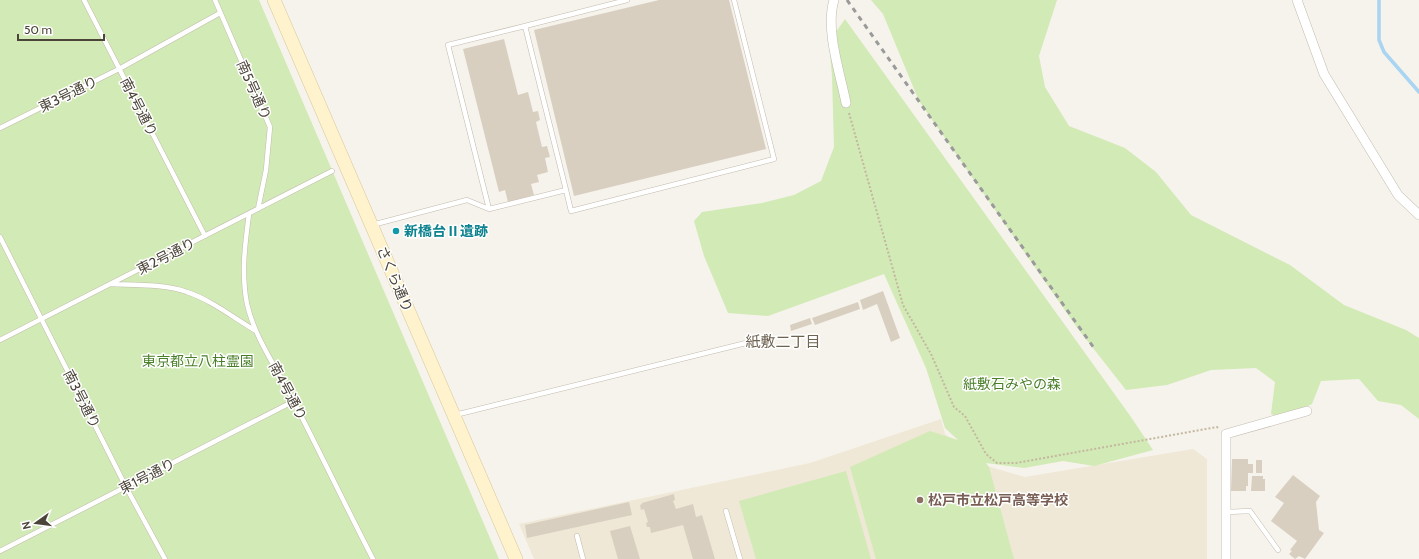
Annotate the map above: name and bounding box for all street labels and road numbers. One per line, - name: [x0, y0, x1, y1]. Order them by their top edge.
- street label: 南5号通り: [233, 57, 275, 123]
- street label: 東3号通り: [35, 72, 101, 116]
- street label: 南4号通り: [116, 74, 162, 140]
- street label: 東2号通り: [134, 234, 198, 278]
- street label: さくら通り: [373, 243, 417, 315]
- street label: 南4号通り: [265, 358, 311, 424]
- street label: 南3号通り: [60, 367, 104, 431]
- street label: 東1号通り: [116, 454, 178, 498]

